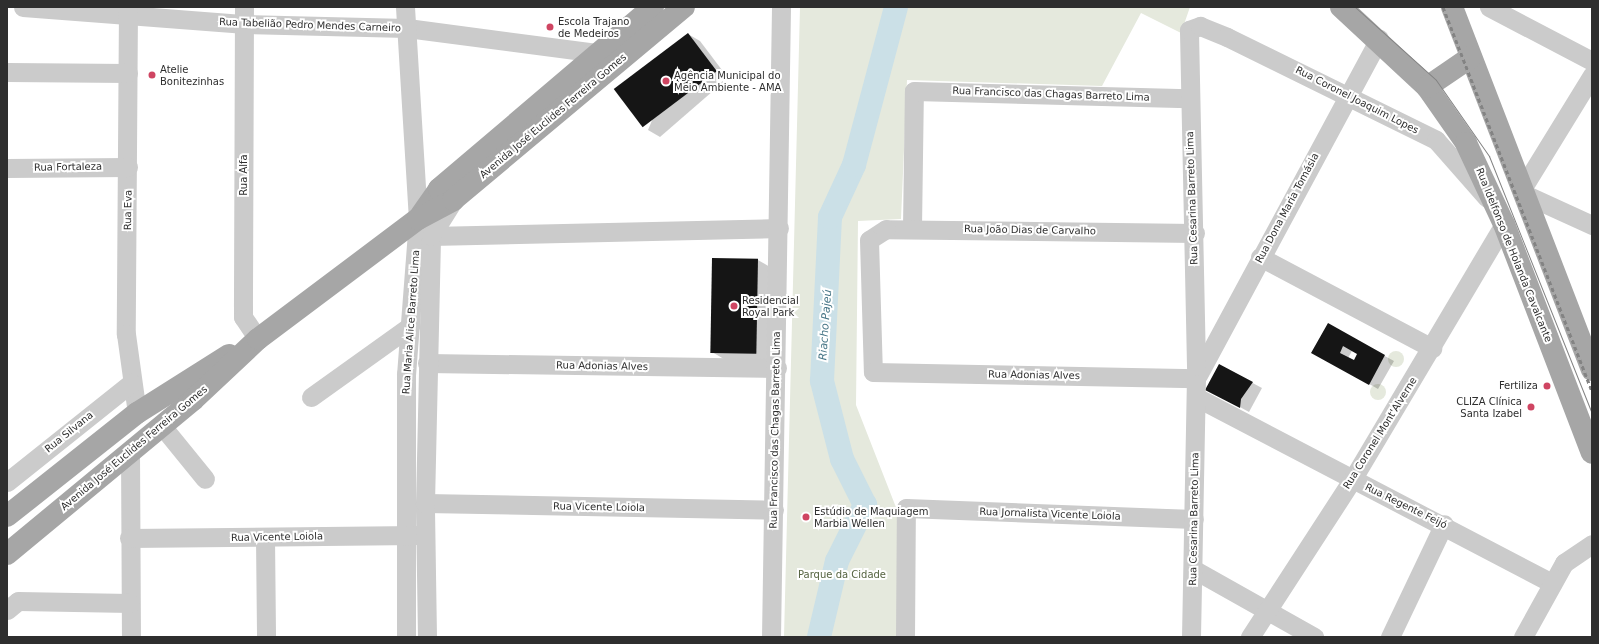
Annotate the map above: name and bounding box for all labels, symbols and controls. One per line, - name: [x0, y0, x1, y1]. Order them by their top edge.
- place label: Escola Trajano de Medeiros: [558, 15, 629, 38]
- street label: Rua Tabelião Pedro Mendes Carneiro: [219, 16, 401, 34]
- marker: Escola Trajano de Medeiros: [545, 22, 555, 32]
- street label: Avenida José Euclides Ferreira Gomes: [477, 51, 629, 181]
- place label: Atelie Bonitezinhas: [160, 63, 224, 86]
- street label: Rua Coronel Joaquim Lopes: [1293, 64, 1421, 136]
- place label: Agência Municipal do Meio Ambiente - AMA: [674, 69, 781, 92]
- marker: Atelie Bonitezinhas: [147, 70, 157, 80]
- marker: Agência Municipal do Meio Ambiente - AMA: [661, 76, 671, 86]
- street label: Rua Francisco das Chagas Barreto Lima: [952, 85, 1150, 103]
- street label: Rua Cesarina Barreto Lima: [1184, 131, 1200, 265]
- street label: Rua Dona Maria Tomásia: [1253, 151, 1321, 265]
- street label: Rua Alfa: [238, 154, 250, 196]
- street label: Rua Fortaleza: [34, 160, 102, 174]
- street label: Rua Idelfonso de Holanda Cavalcante: [1473, 166, 1555, 344]
- street label: Rua Eva: [122, 190, 134, 230]
- street label: Rua João Dias de Carvalho: [964, 223, 1096, 237]
- street label: Rua Maria Alice Barreto Lima: [400, 249, 422, 395]
- water label: Riacho Pajeú: [817, 289, 835, 361]
- place label: Residencial Royal Park: [742, 294, 799, 318]
- marker: Residencial Royal Park: [729, 301, 739, 311]
- street label: Rua Francisco das Chagas Barreto Lima: [767, 331, 783, 529]
- street label: Rua Adonias Alves: [556, 359, 648, 373]
- street label: Rua Adonias Alves: [988, 368, 1080, 382]
- street label: Rua Coronel Mont'Alverne: [1341, 375, 1419, 491]
- place label: Fertiliza: [1499, 380, 1538, 392]
- marker: Fertiliza: [1541, 380, 1553, 392]
- street label: Avenida José Euclides Ferreira Gomes: [58, 383, 210, 513]
- place label: CLIZA Clínica Santa Izabel: [1456, 395, 1522, 418]
- marker: CLIZA Clínica Santa Izabel: [1525, 401, 1537, 413]
- street label: Rua Silvana: [42, 409, 96, 455]
- street label: Rua Cesarina Barreto Lima: [1187, 452, 1201, 586]
- street label: Rua Regente Feijó: [1363, 481, 1449, 531]
- street label: Rua Vicente Loiola: [553, 500, 645, 514]
- place label: Estúdio de Maquiagem Marbia Wellen: [814, 505, 928, 528]
- street label: Rua Jornalista Vicente Loiola: [979, 506, 1121, 522]
- marker: Estúdio de Maquiagem Marbia Wellen: [801, 512, 811, 522]
- street label: Rua Vicente Loiola: [231, 530, 323, 544]
- park label: Parque da Cidade: [798, 569, 886, 581]

